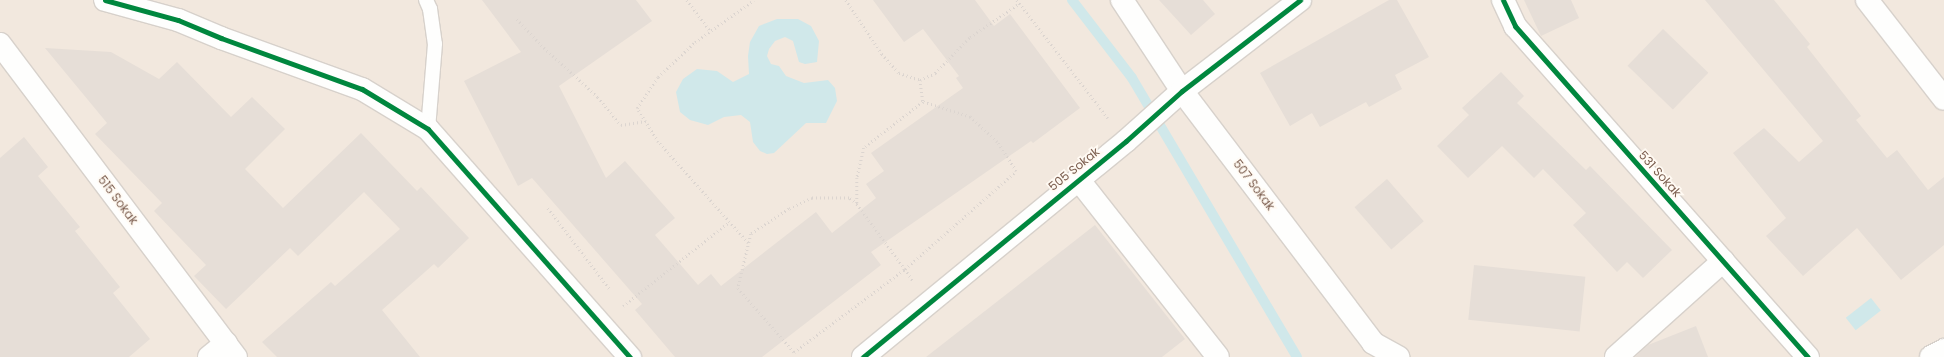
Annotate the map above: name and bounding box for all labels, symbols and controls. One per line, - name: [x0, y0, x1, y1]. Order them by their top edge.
- street label: 505 Sokak: [1046, 144, 1102, 194]
- street label: 531 Sokak: [1636, 148, 1684, 200]
- street label: 507 Sokak: [1230, 157, 1278, 213]
- street label: 515 Sokak: [95, 173, 141, 227]

